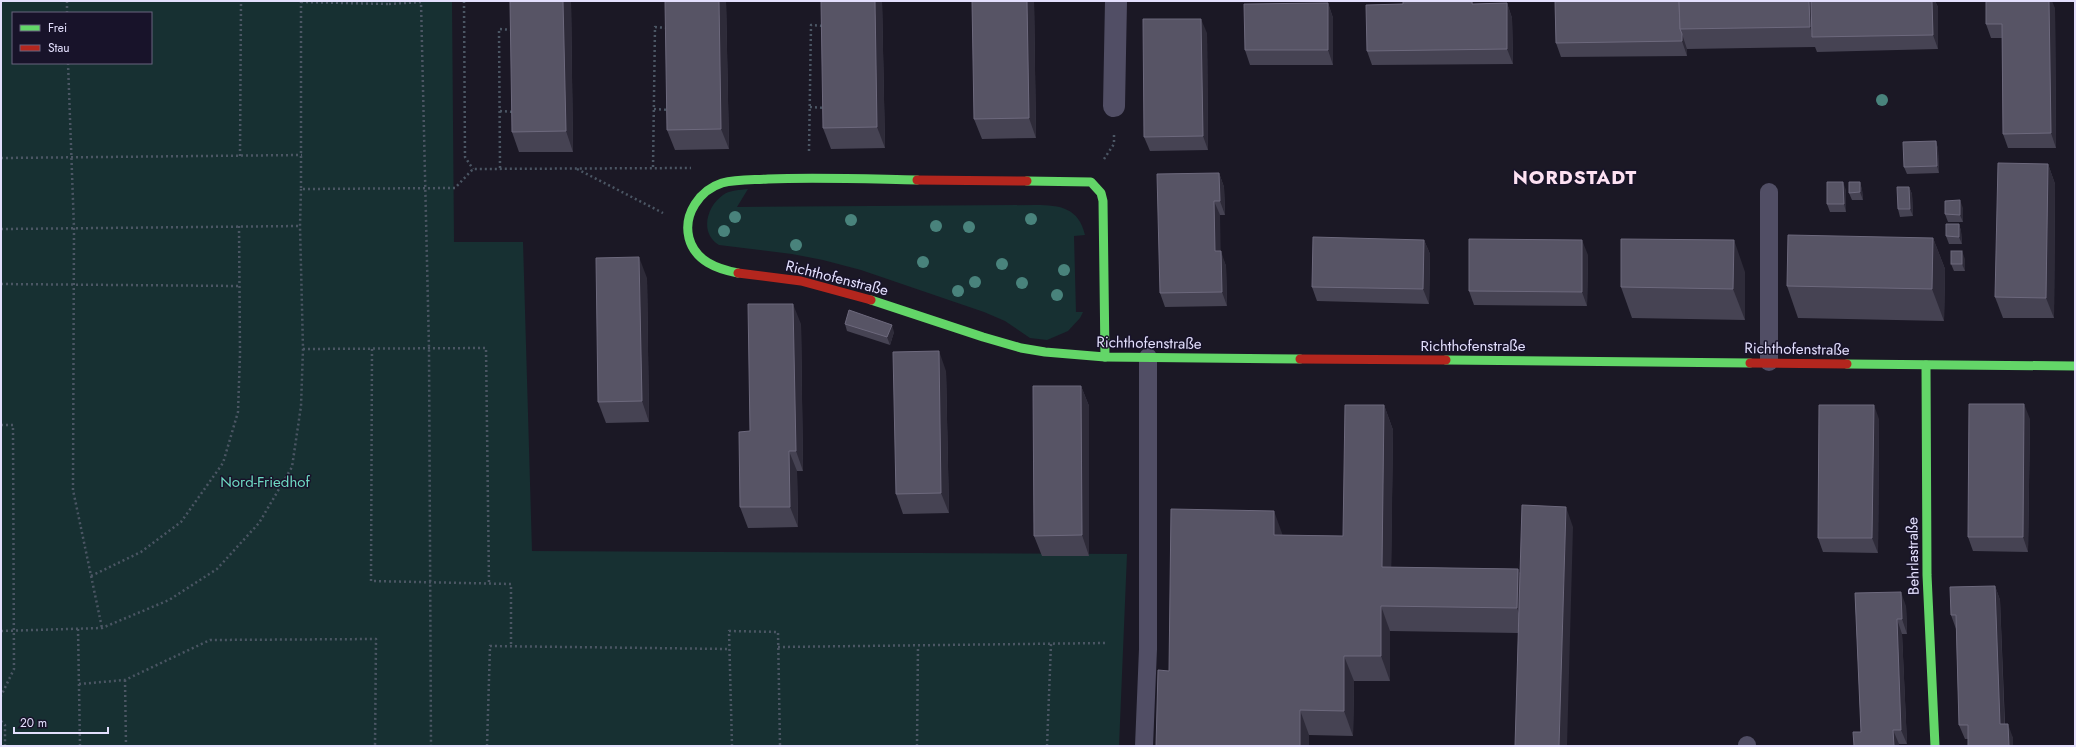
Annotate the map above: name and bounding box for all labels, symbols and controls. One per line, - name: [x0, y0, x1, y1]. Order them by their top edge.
- legend: [12, 12, 152, 64]
- text: Frei: [48, 19, 67, 37]
- text: Stau: [48, 39, 70, 57]
- district label: NORDSTADT: [1513, 164, 1637, 191]
- street label: Richthofenstraße: [783, 255, 891, 301]
- street label: Richthofenstraße: [1096, 331, 1202, 355]
- street label: Richthofenstraße: [1420, 335, 1526, 357]
- street label: Richthofenstraße: [1744, 337, 1850, 361]
- park label: Nord-Friedhof: [220, 471, 310, 493]
- street label: Behrlastraße: [1901, 517, 1925, 595]
- scale bar: [14, 709, 108, 735]
- text: 20 m: [20, 714, 47, 732]

